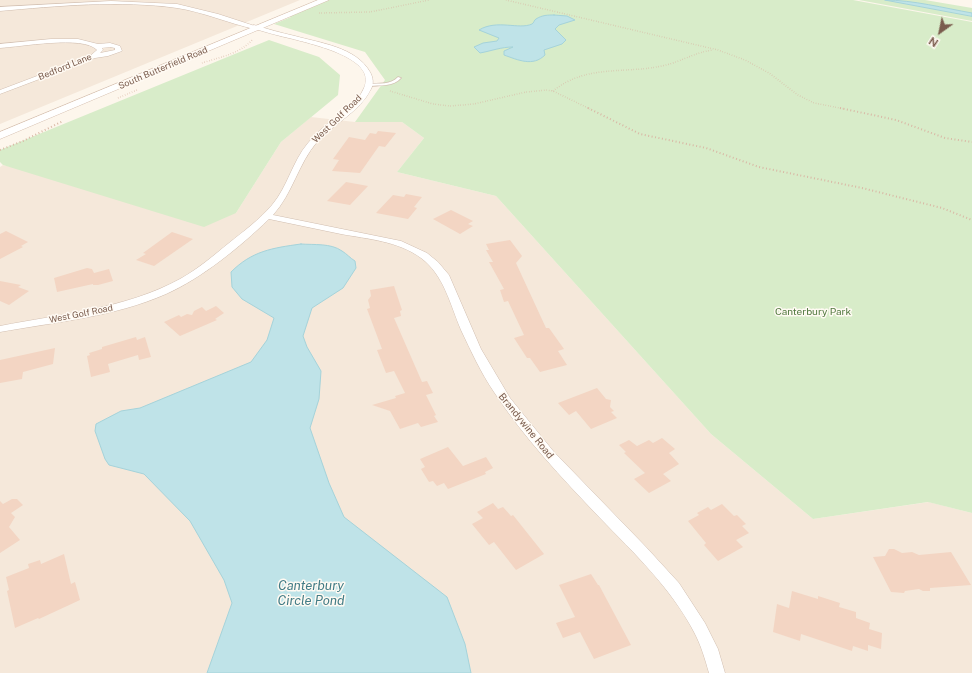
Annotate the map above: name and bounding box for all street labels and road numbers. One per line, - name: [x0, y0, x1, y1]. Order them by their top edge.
- street label: South Butterfield Road: [117, 44, 209, 92]
- street label: Bedford Lane: [37, 51, 93, 83]
- street label: West Golf Road: [310, 93, 364, 145]
- street label: West Golf Road: [48, 303, 114, 325]
- street label: Brandywine Road: [496, 391, 556, 461]

